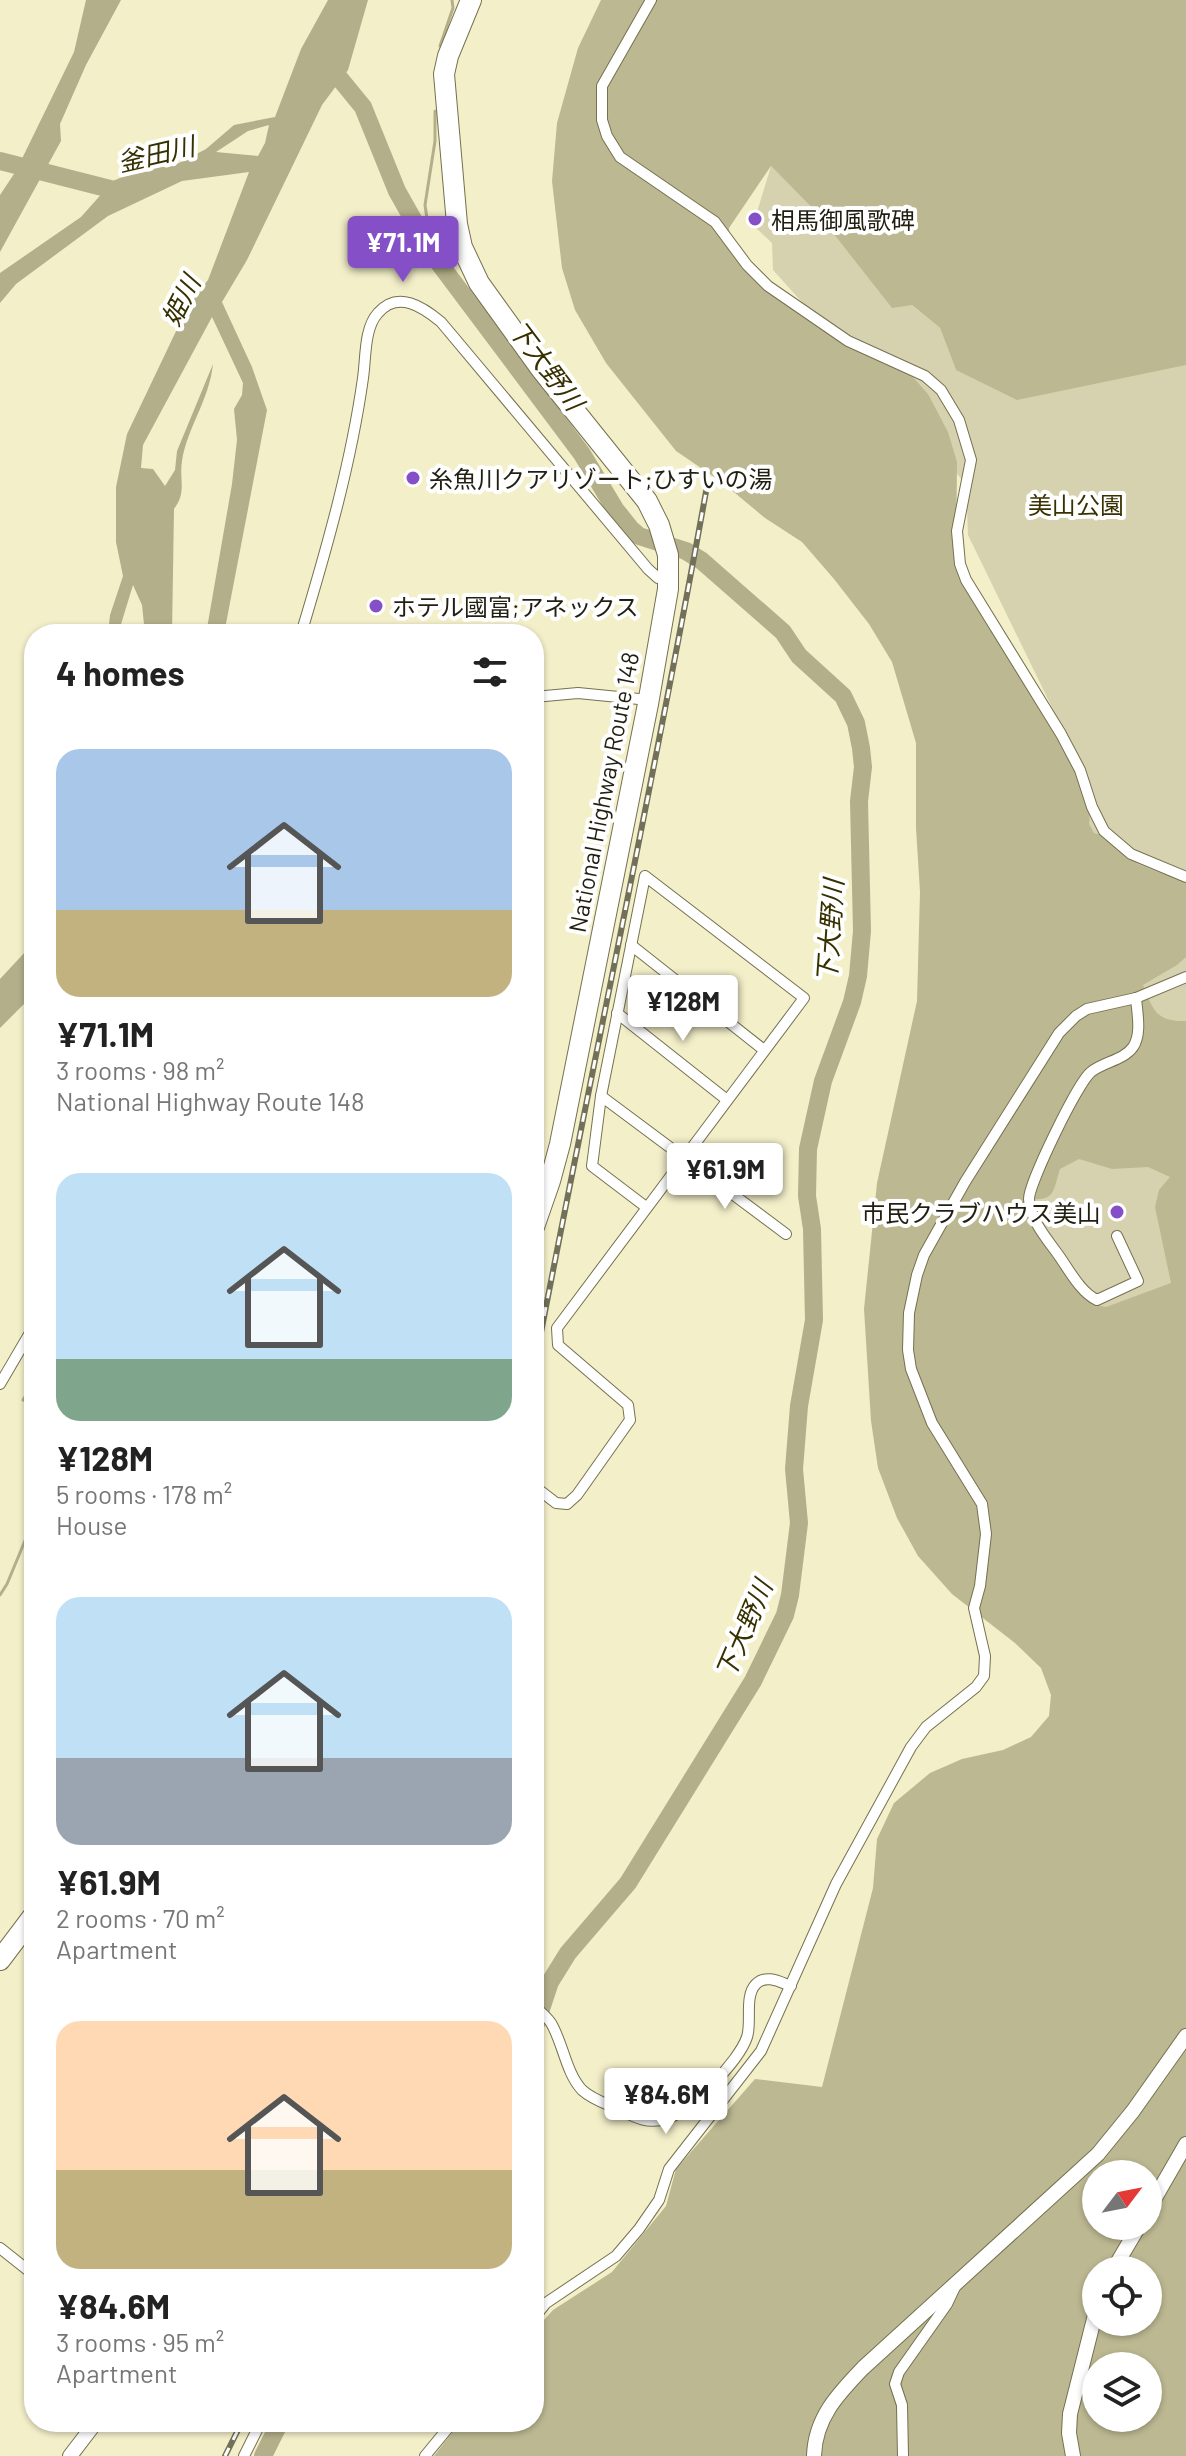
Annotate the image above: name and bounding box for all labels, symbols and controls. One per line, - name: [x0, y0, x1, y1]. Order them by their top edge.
- water label: 釜田川: [115, 128, 200, 177]
- place label: 相馬御風歌碑: [771, 205, 915, 234]
- marker: 相馬御風歌碑: [746, 210, 764, 228]
- pin: ¥71.1M: [338, 216, 468, 284]
- text: ¥71.1M: [366, 226, 440, 257]
- water label: 姫川: [154, 267, 207, 330]
- water label: 下大野川: [503, 314, 592, 418]
- place label: 糸魚川クアリゾート;ひすいの湯: [429, 464, 772, 493]
- marker: 糸魚川クアリゾート;ひすいの湯: [404, 469, 422, 487]
- park label: 美山公園: [1028, 490, 1124, 519]
- place label: ホテル國富;アネックス: [392, 592, 639, 621]
- marker: ホテル國富;アネックス: [367, 597, 385, 615]
- street label: National Highway Route 148: [562, 649, 644, 935]
- icon: filters: [468, 650, 512, 694]
- text: 4 homes: [56, 652, 185, 693]
- icon: home: [212, 801, 356, 945]
- water label: 下大野川: [810, 875, 848, 984]
- pin: ¥128M: [627, 975, 739, 1043]
- text: ¥128M: [646, 985, 720, 1016]
- text: ¥71.1M: [56, 1013, 154, 1054]
- text: 3 rooms · 98 m²: [56, 1054, 224, 1085]
- text: National Highway Route 148: [56, 1085, 365, 1116]
- pin: ¥61.9M: [660, 1143, 790, 1211]
- text: ¥61.9M: [685, 1153, 765, 1184]
- place label: 市民クラブハウス美山: [861, 1198, 1101, 1227]
- marker: 市民クラブハウス美山: [1108, 1203, 1126, 1221]
- icon: home: [212, 1225, 356, 1369]
- text: ¥128M: [56, 1437, 153, 1478]
- text: 5 rooms · 178 m²: [56, 1478, 232, 1509]
- text: House: [56, 1509, 127, 1540]
- water label: 下大野川: [708, 1572, 779, 1683]
- icon: home: [212, 1649, 356, 1793]
- text: ¥61.9M: [56, 1861, 161, 1902]
- text: 2 rooms · 70 m²: [56, 1902, 225, 1933]
- text: Apartment: [56, 1933, 177, 1964]
- pin: ¥84.6M: [601, 2068, 731, 2136]
- icon: home: [212, 2073, 356, 2217]
- text: ¥84.6M: [622, 2078, 710, 2109]
- north arrow: [1082, 2160, 1162, 2240]
- map controls: [1082, 2160, 1162, 2432]
- button: locate: [1082, 2256, 1162, 2336]
- text: ¥84.6M: [56, 2285, 170, 2326]
- text: 3 rooms · 95 m²: [56, 2326, 224, 2357]
- button: layers: [1082, 2352, 1162, 2432]
- text: Apartment: [56, 2357, 177, 2388]

